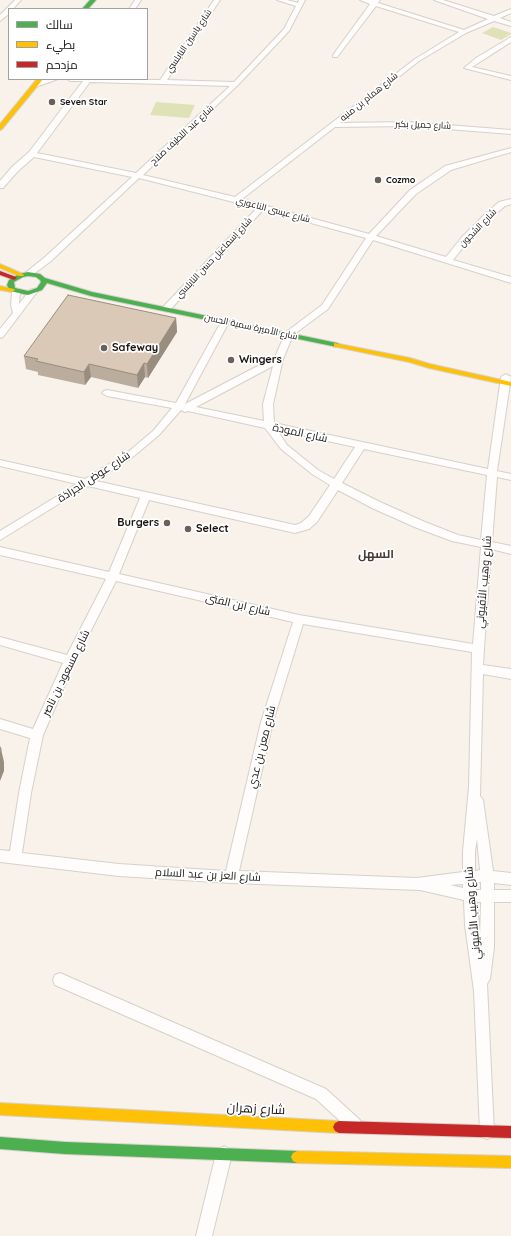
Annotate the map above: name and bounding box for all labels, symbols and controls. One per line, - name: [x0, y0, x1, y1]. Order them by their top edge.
- street label: شارع ياسين النابلسي: [164, 7, 214, 75]
- legend: [8, 8, 148, 80]
- text: سالك: [46, 17, 73, 32]
- text: بطيء: [46, 37, 75, 52]
- text: مزدحم: [46, 57, 78, 72]
- street label: شارع همام بن منبه: [338, 70, 400, 124]
- marker: Seven Star: [47, 97, 57, 107]
- place label: Seven Star: [60, 97, 107, 107]
- street label: شارع عبد اللطيف صلاح: [148, 103, 216, 167]
- street label: شارع جميل بكير: [395, 119, 451, 131]
- marker: Cozmo: [373, 175, 383, 185]
- place label: Cozmo: [386, 175, 415, 185]
- street label: شارع عيسى الناعوري: [235, 195, 311, 225]
- street label: شارع الشجون: [457, 207, 499, 249]
- street label: شارع إسماعيل حسن النابلسي: [174, 215, 254, 301]
- street label: شارع الأميرة سمية الحسن: [203, 312, 299, 342]
- place label: Safeway: [112, 341, 158, 355]
- marker: Safeway: [99, 343, 109, 353]
- place label: Wingers: [239, 353, 282, 367]
- marker: Wingers: [226, 355, 236, 365]
- street label: شارع المودة: [271, 421, 329, 445]
- street label: شارع عوض الجراذة: [55, 449, 133, 505]
- place label: Burgers: [117, 516, 159, 530]
- marker: Burgers: [162, 518, 172, 528]
- place label: Select: [196, 522, 229, 536]
- marker: Select: [183, 524, 193, 534]
- street label: شارع وهيب الأفيوني: [473, 535, 495, 629]
- district label: السهل: [358, 547, 394, 561]
- street label: شارع ابن الفتى: [204, 591, 272, 619]
- street label: شارع مسعود بن ناصر: [39, 628, 93, 718]
- street label: شارع معن بن عدي: [245, 704, 279, 790]
- street label: شارع العز بن عبد السلام: [155, 866, 261, 884]
- street label: شارع وهيب الأفيوني: [462, 866, 484, 960]
- street label: شارع زهران: [226, 1100, 286, 1118]

